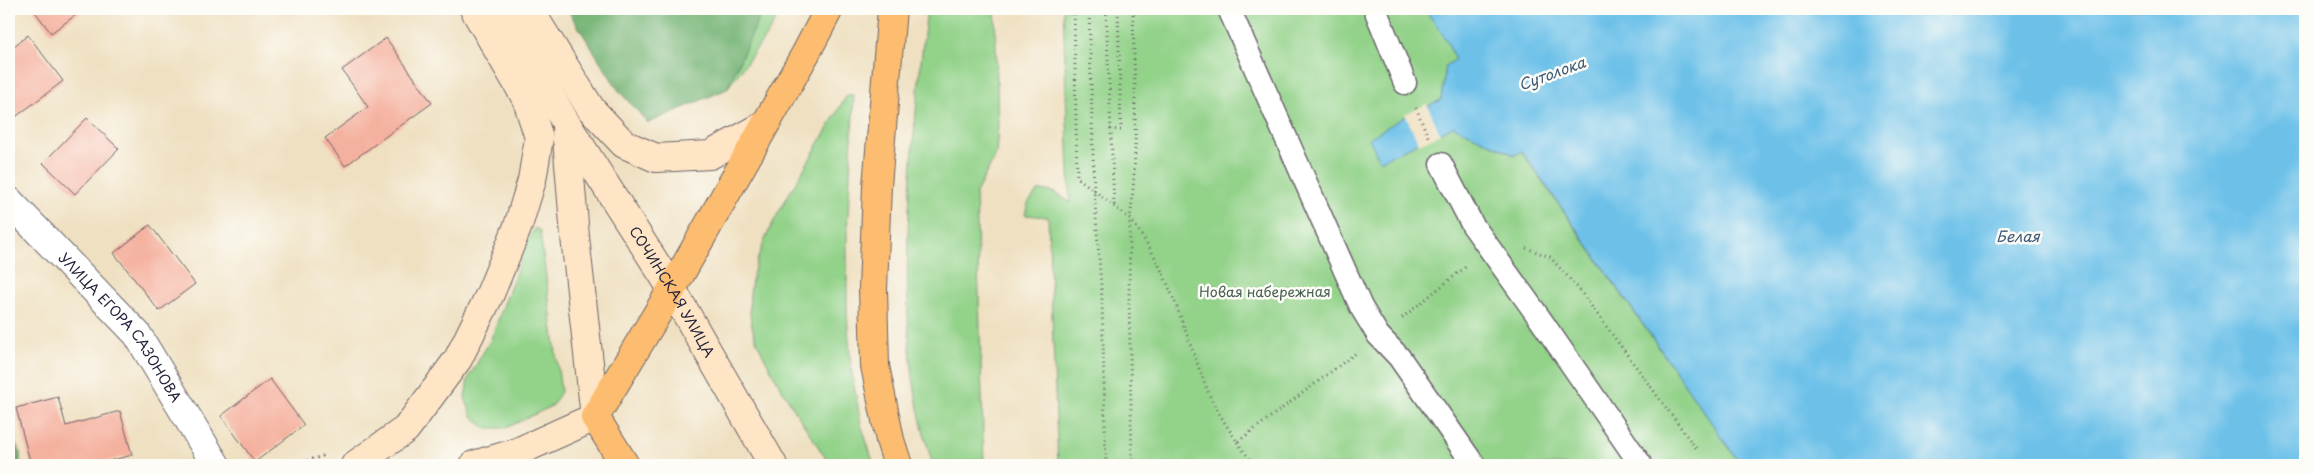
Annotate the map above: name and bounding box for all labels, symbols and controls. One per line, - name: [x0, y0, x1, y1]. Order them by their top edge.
- water label: Сутолока: [1515, 50, 1589, 95]
- street label: СОЧИНСКАЯ УЛИЦА: [624, 222, 720, 361]
- water label: Белая: [1996, 224, 2041, 247]
- street label: УЛИЦА ЕГОРА САЗОНОВА: [54, 248, 187, 406]
- park label: Новая набережная: [1199, 281, 1331, 302]

